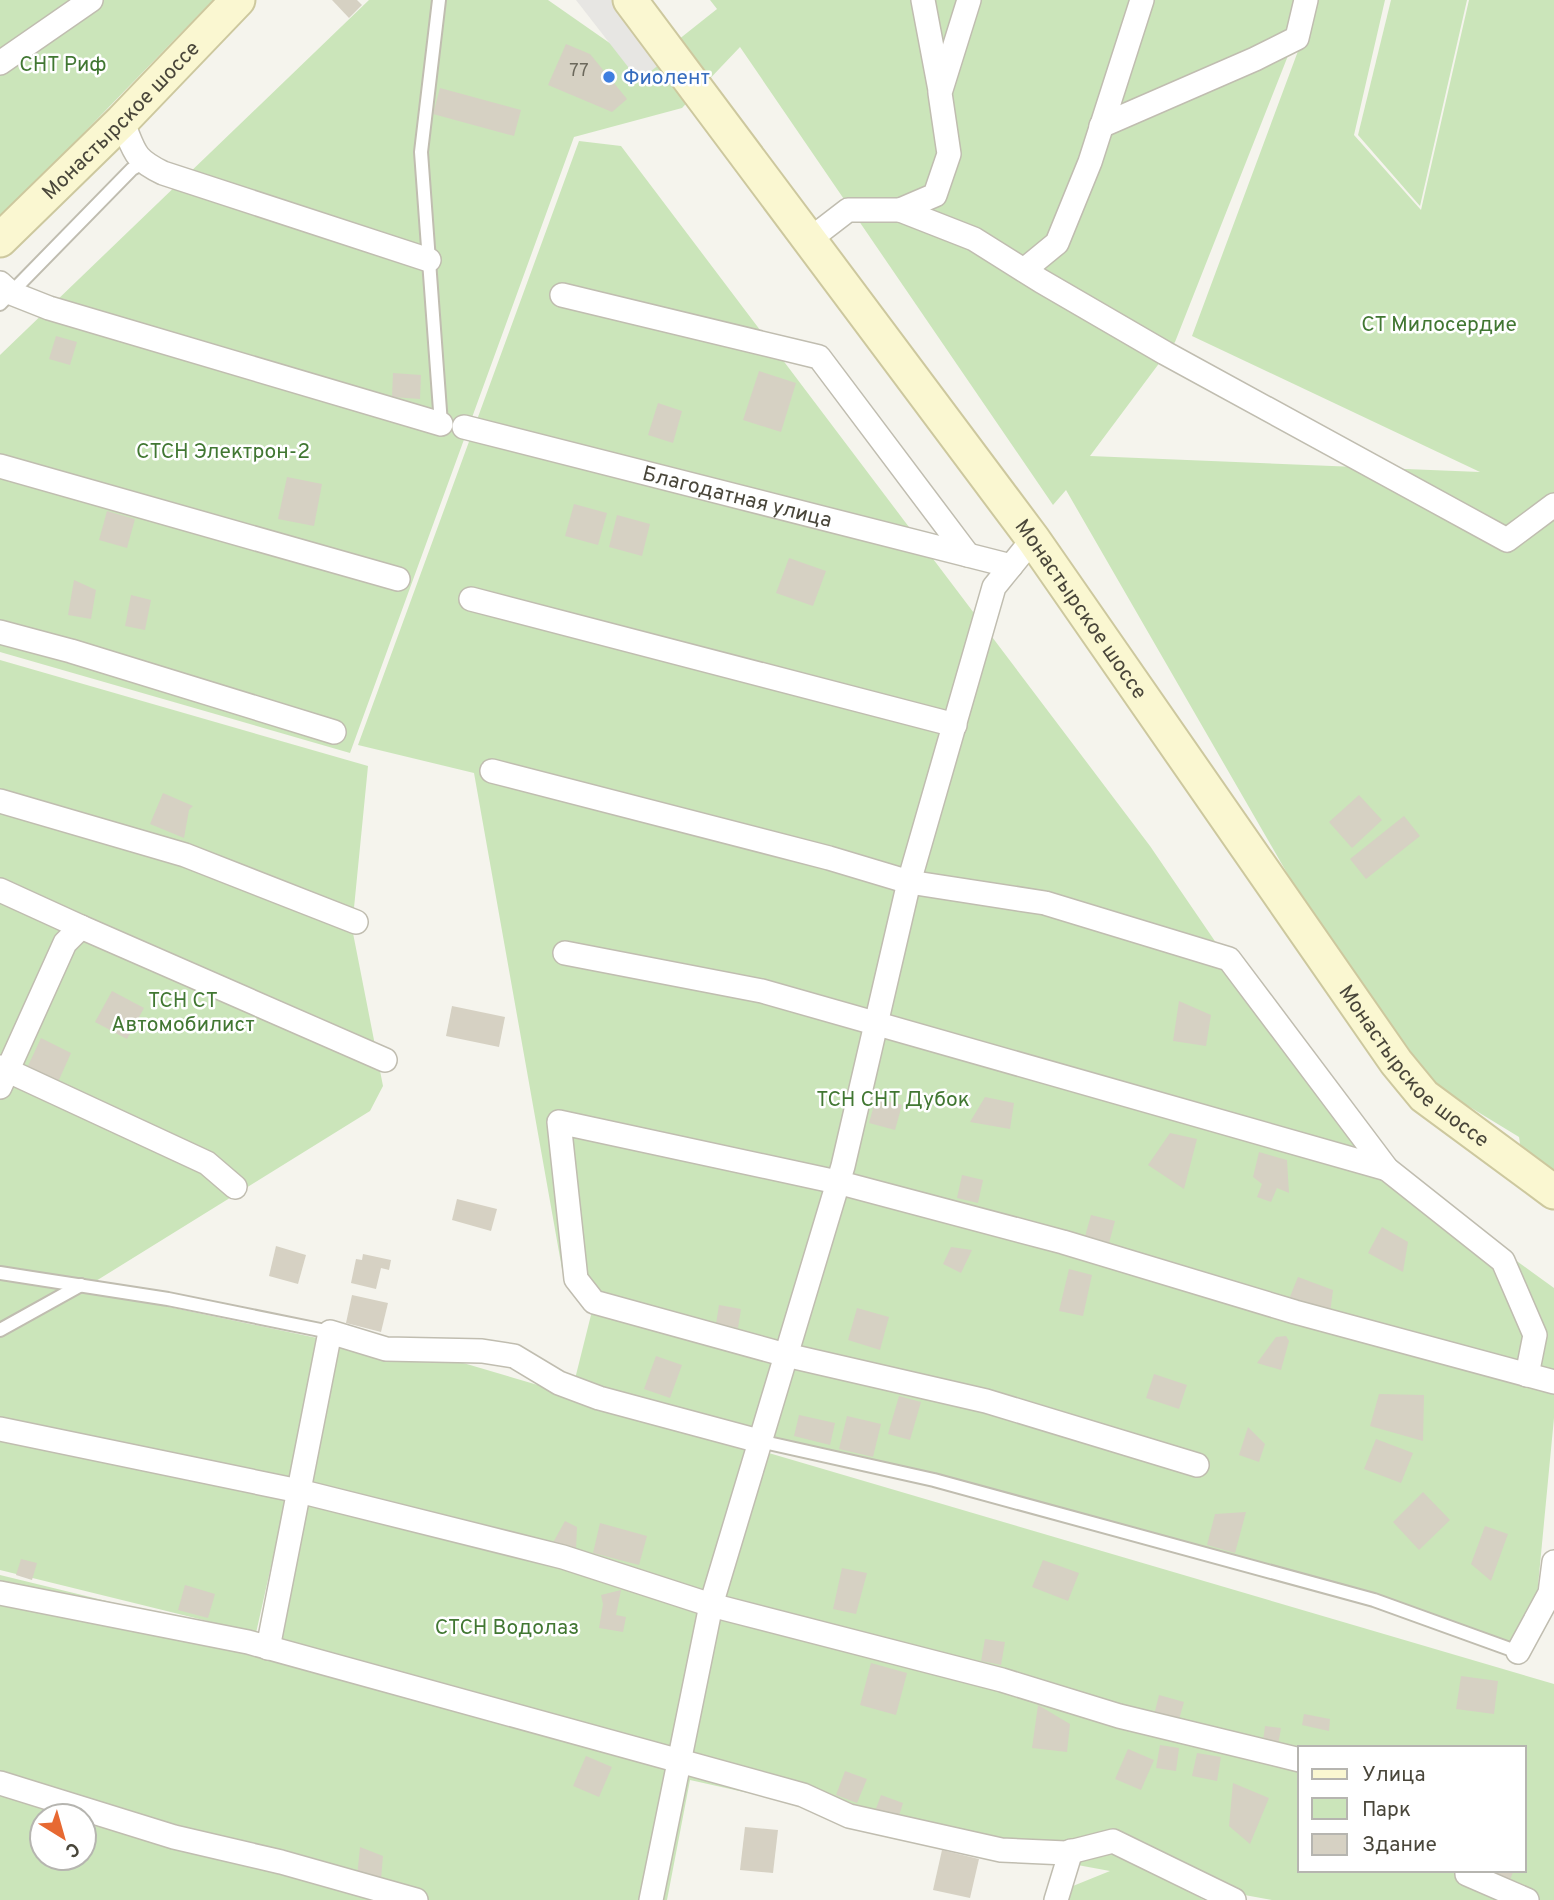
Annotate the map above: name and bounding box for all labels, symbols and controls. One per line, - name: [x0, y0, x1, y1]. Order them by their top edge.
- street label: Монастырское шоссе: [37, 36, 206, 207]
- park label: СНТ Риф: [19, 52, 107, 79]
- house number: 77: [569, 60, 589, 83]
- place label: Фиолент: [623, 65, 710, 92]
- marker: Фиолент: [601, 69, 617, 85]
- park label: СТ Милосердие: [1361, 312, 1517, 339]
- park label: СТСН Электрон-2: [136, 439, 310, 466]
- street label: Благодатная улица: [639, 461, 835, 535]
- street label: Монастырское шоссе: [1008, 514, 1152, 705]
- street label: Монастырское шоссе: [1332, 980, 1494, 1154]
- park label: ТСН СТ Автомобилист: [111, 988, 255, 1039]
- park label: ТСН СНТ Дубок: [816, 1087, 970, 1114]
- park label: СТСН Водолаз: [435, 1615, 579, 1642]
- legend: [1298, 1746, 1526, 1872]
- text: Улица: [1362, 1762, 1426, 1789]
- text: Парк: [1362, 1797, 1411, 1824]
- north arrow: [28, 1802, 98, 1872]
- text: Здание: [1362, 1832, 1437, 1859]
- text: С: [60, 1836, 84, 1862]

